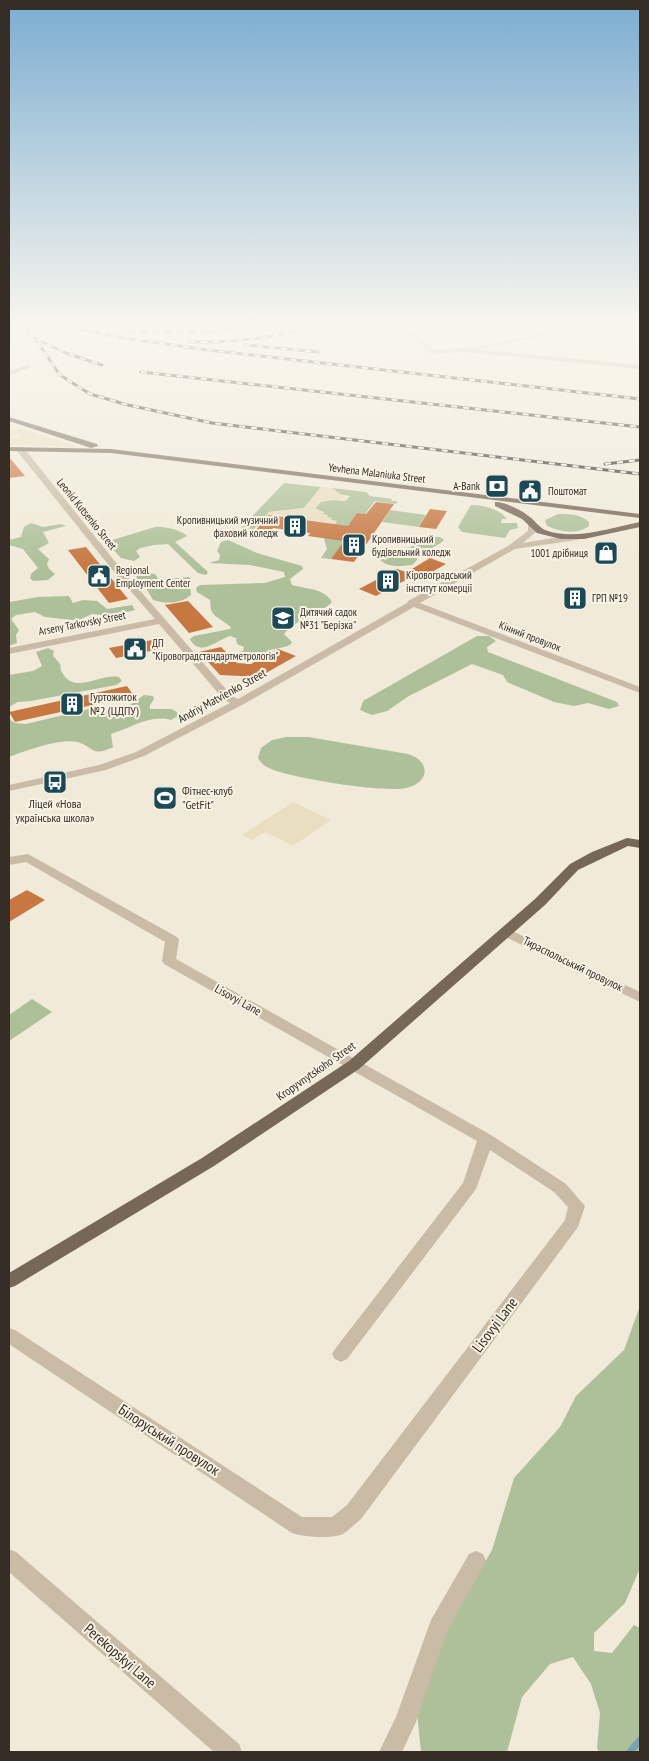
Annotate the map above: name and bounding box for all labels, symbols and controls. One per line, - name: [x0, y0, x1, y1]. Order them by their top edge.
- street label: Yevhena Malaniuka Street: [328, 460, 426, 486]
- bank icon: A-Bank: [484, 473, 510, 499]
- street label: Leonid Kutsenko Street: [54, 476, 120, 552]
- public building icon: Поштомат: [517, 478, 543, 504]
- place label: A-Bank: [453, 479, 481, 493]
- place label: Поштомат: [548, 484, 587, 498]
- place label: Кропивницький музичний фаховий коледж: [177, 513, 278, 540]
- building icon: Кропивницький музичний фаховий коледж: [282, 513, 308, 539]
- building icon: Кропивницький будівельний коледж: [341, 532, 367, 558]
- place label: Кропивницький будівельний коледж: [372, 532, 451, 559]
- shop icon: 1001 дрібниця: [593, 540, 619, 566]
- place label: 1001 дрібниця: [530, 546, 588, 560]
- public building icon: Regional Employment Center: [86, 563, 112, 589]
- place label: Regional Employment Center: [116, 563, 191, 590]
- building icon: Кіровоградський інститут комерції: [375, 568, 401, 594]
- place label: Кіровоградський інститут комерції: [406, 568, 473, 595]
- building icon: ГРП №19: [562, 585, 588, 611]
- place label: ГРП №19: [592, 591, 628, 605]
- school or university icon: Дитячий садок №31 "Берізка": [270, 605, 296, 631]
- place label: Дитячий садок №31 "Берізка": [300, 605, 358, 632]
- street label: Arseny Tarkovsky Street: [37, 608, 127, 638]
- street label: Кінний провулок: [497, 618, 564, 655]
- public building icon: ДП "Кіровоградстандартметрологія": [122, 636, 148, 662]
- place label: ДП "Кіровоградстандартметрологія": [152, 636, 278, 663]
- street label: Andriy Matvienko Street: [175, 665, 269, 726]
- place label: Гуртожиток №2 (ЦДПУ): [90, 689, 139, 718]
- building icon: Гуртожиток №2 (ЦДПУ): [59, 691, 85, 717]
- bus stop icon: Ліцей «Нова українська школа»: [42, 769, 68, 795]
- place label: Фітнес-клуб "GetFit": [182, 783, 233, 812]
- sports icon: Фітнес-клуб "GetFit": [152, 785, 178, 811]
- place label: Ліцей «Нова українська школа»: [15, 796, 95, 825]
- street label: Тираспольський провулок: [521, 933, 626, 994]
- street label: Lisovyi Lane: [212, 981, 264, 1019]
- street label: Kropyvnytskoho Street: [273, 1037, 359, 1103]
- street label: Lisovyi Lane: [468, 1294, 521, 1356]
- street label: Білоруський провулок: [115, 1400, 224, 1479]
- street label: Perekopskyi Lane: [80, 1619, 160, 1692]

